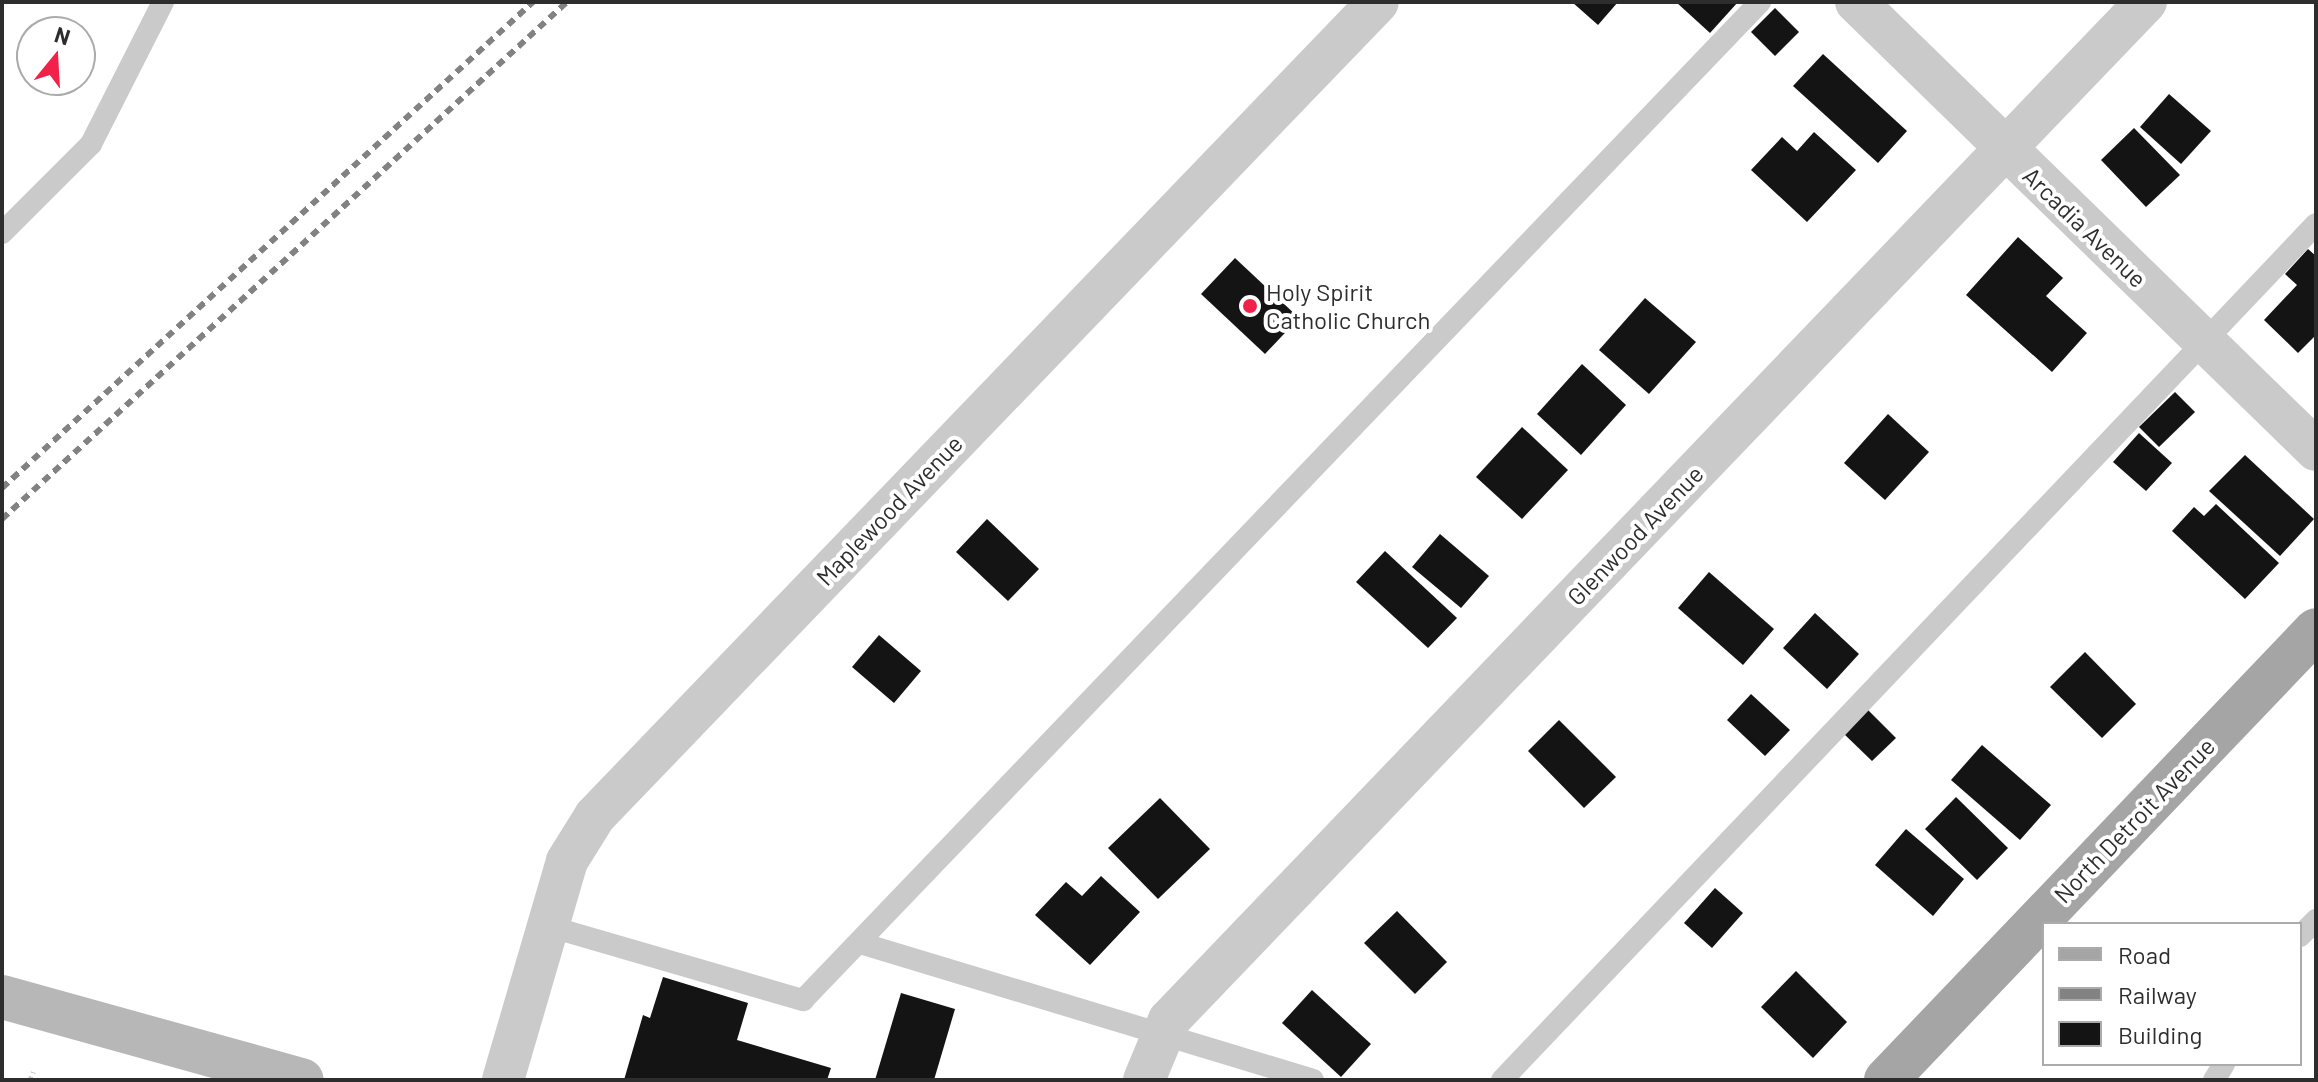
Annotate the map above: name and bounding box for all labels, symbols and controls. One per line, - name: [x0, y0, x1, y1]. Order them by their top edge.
- north arrow: [16, 16, 96, 96]
- text: N: [52, 20, 74, 50]
- street label: Arcadia Avenue: [2017, 161, 2153, 293]
- place label: Holy Spirit Catholic Church: [1266, 278, 1430, 334]
- marker: Holy Spirit Catholic Church: [1241, 297, 1259, 315]
- street label: Maplewood Avenue: [810, 429, 968, 591]
- street label: Glenwood Avenue: [1561, 459, 1709, 611]
- street label: North Detroit Avenue: [2048, 731, 2220, 909]
- legend: [2042, 922, 2302, 1066]
- text: Road: [2118, 940, 2171, 969]
- text: Railway: [2118, 980, 2197, 1009]
- text: Building: [2118, 1020, 2202, 1049]

